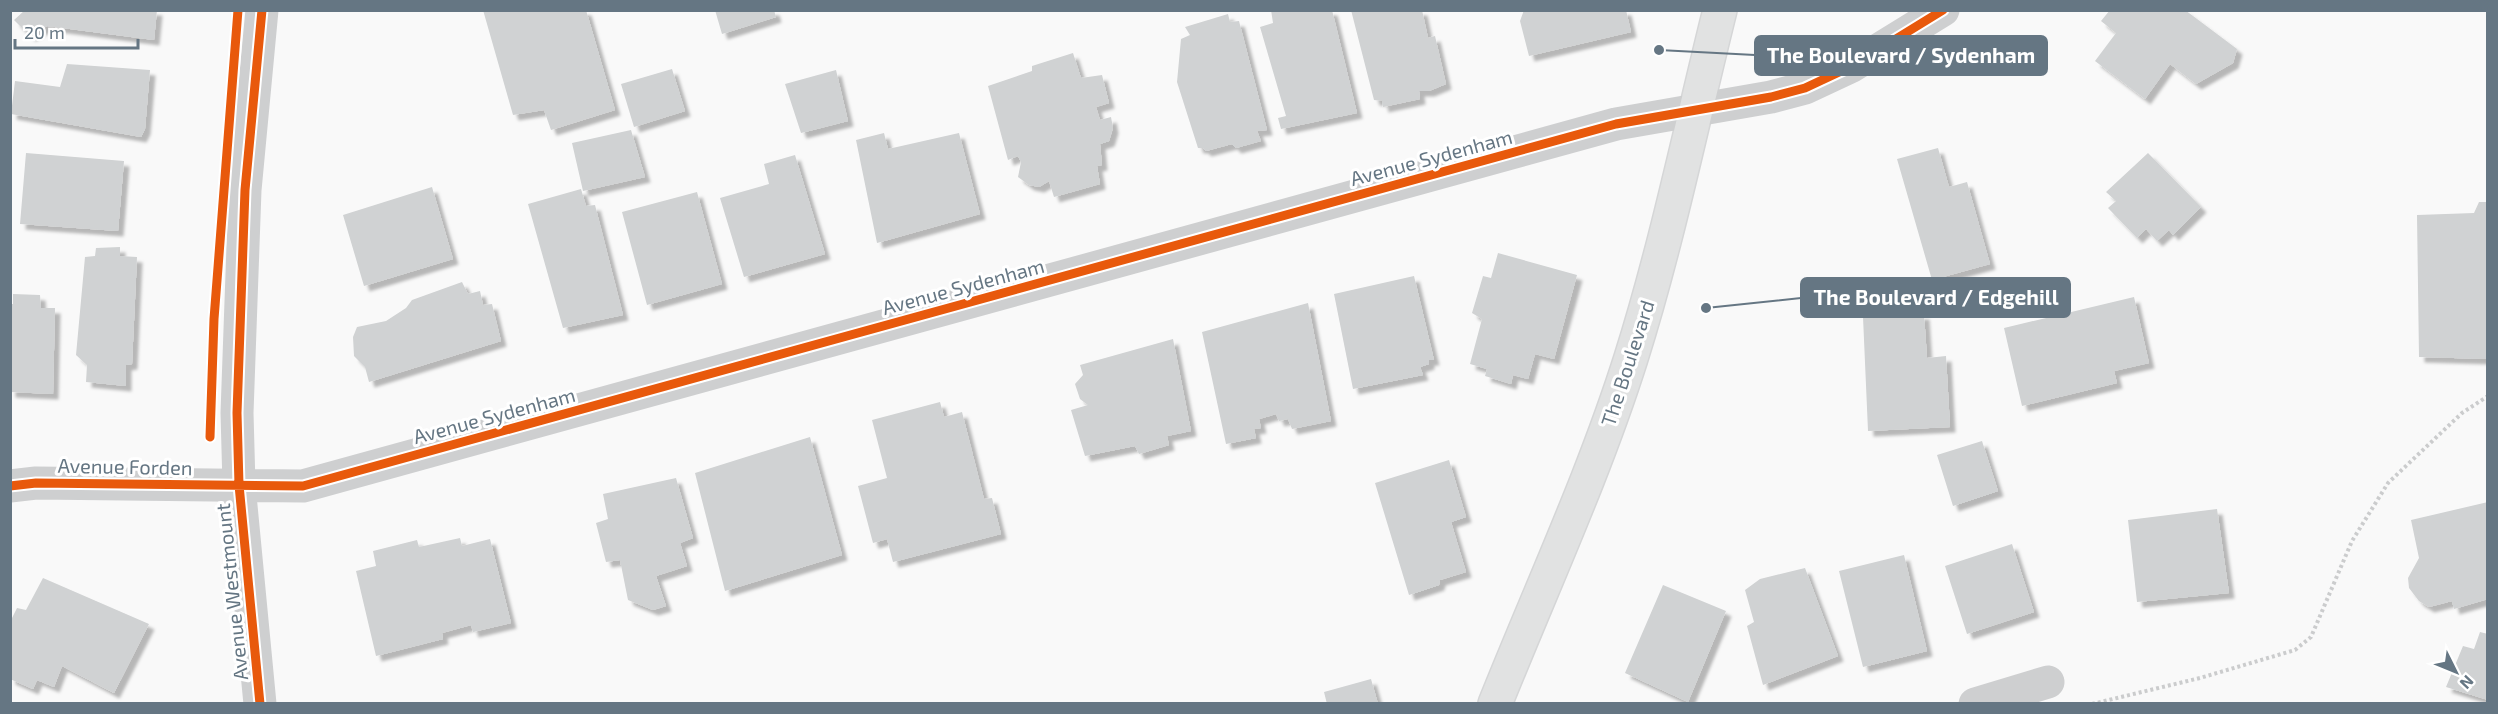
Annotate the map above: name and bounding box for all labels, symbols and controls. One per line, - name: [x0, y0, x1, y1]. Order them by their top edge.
- scale bar: [15, 12, 138, 50]
- text: 20 m: [24, 21, 65, 43]
- callout: The Boulevard / Sydenham: [1755, 36, 2047, 75]
- text: The Boulevard / Sydenham: [1767, 42, 2035, 68]
- street label: Avenue Sydenham: [1347, 124, 1515, 190]
- street label: Avenue Sydenham: [879, 253, 1047, 319]
- callout: The Boulevard / Edgehill: [1801, 278, 2070, 317]
- text: The Boulevard / Edgehill: [1813, 284, 2059, 309]
- street label: The Boulevard: [1595, 297, 1659, 429]
- street label: Avenue Sydenham: [410, 382, 578, 448]
- street label: Avenue Forden: [57, 453, 193, 479]
- street label: Avenue Westmount: [210, 502, 252, 682]
- north arrow: [2426, 642, 2486, 702]
- text: N: [2456, 672, 2478, 693]

